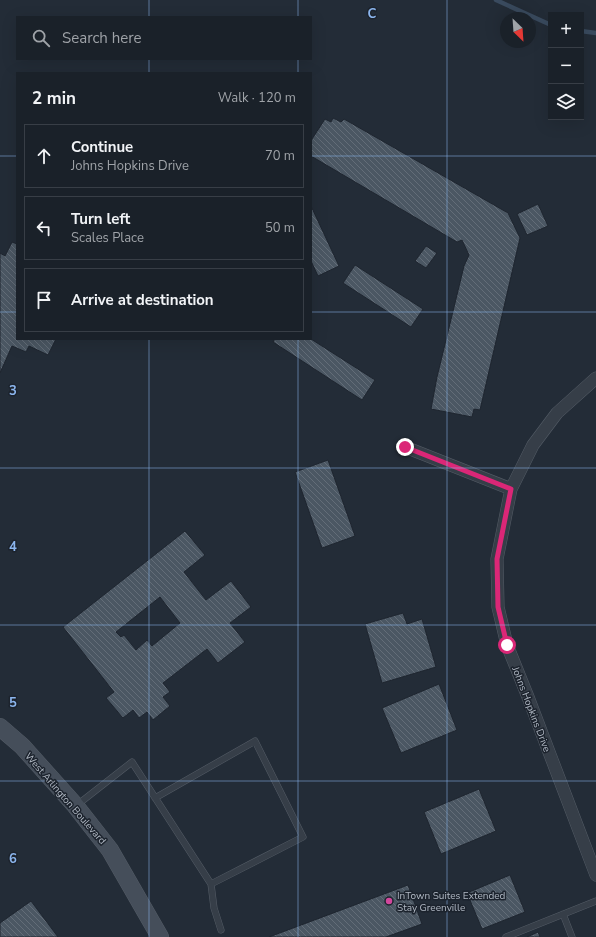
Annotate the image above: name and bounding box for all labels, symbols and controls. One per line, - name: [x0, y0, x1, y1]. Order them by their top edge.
- text: C: [368, 5, 377, 23]
- north arrow: [500, 12, 536, 48]
- map controls: [548, 12, 584, 120]
- button: +: [548, 12, 584, 48]
- search box: [16, 16, 312, 60]
- icon: search: [30, 27, 52, 49]
- text: Search here: [62, 28, 142, 48]
- button: −: [548, 48, 584, 84]
- button: layers: [548, 84, 584, 120]
- text: 2 min: [32, 87, 76, 110]
- text: Walk · 120 m: [218, 89, 296, 107]
- text: Continue: [71, 137, 133, 157]
- icon: ahead: [33, 145, 55, 167]
- text: 70 m: [265, 147, 295, 165]
- text: Johns Hopkins Drive: [71, 157, 189, 175]
- text: Turn left: [71, 209, 130, 229]
- icon: left: [33, 217, 55, 239]
- text: 50 m: [265, 219, 295, 237]
- text: Scales Place: [71, 229, 144, 247]
- icon: arrive: [33, 289, 55, 311]
- text: Arrive at destination: [71, 290, 214, 310]
- text: 3: [9, 382, 17, 400]
- route end: [396, 438, 414, 456]
- text: 4: [9, 538, 17, 556]
- route start: [498, 636, 516, 654]
- street label: Johns Hopkins Drive: [508, 664, 554, 754]
- text: 5: [9, 694, 17, 712]
- street label: West Arlington Boulevard: [21, 750, 109, 848]
- text: 6: [9, 850, 17, 868]
- place label: InTown Suites Extended Stay Greenville: [397, 889, 506, 915]
- marker: InTown Suites Extended Stay Greenville: [384, 896, 394, 906]

